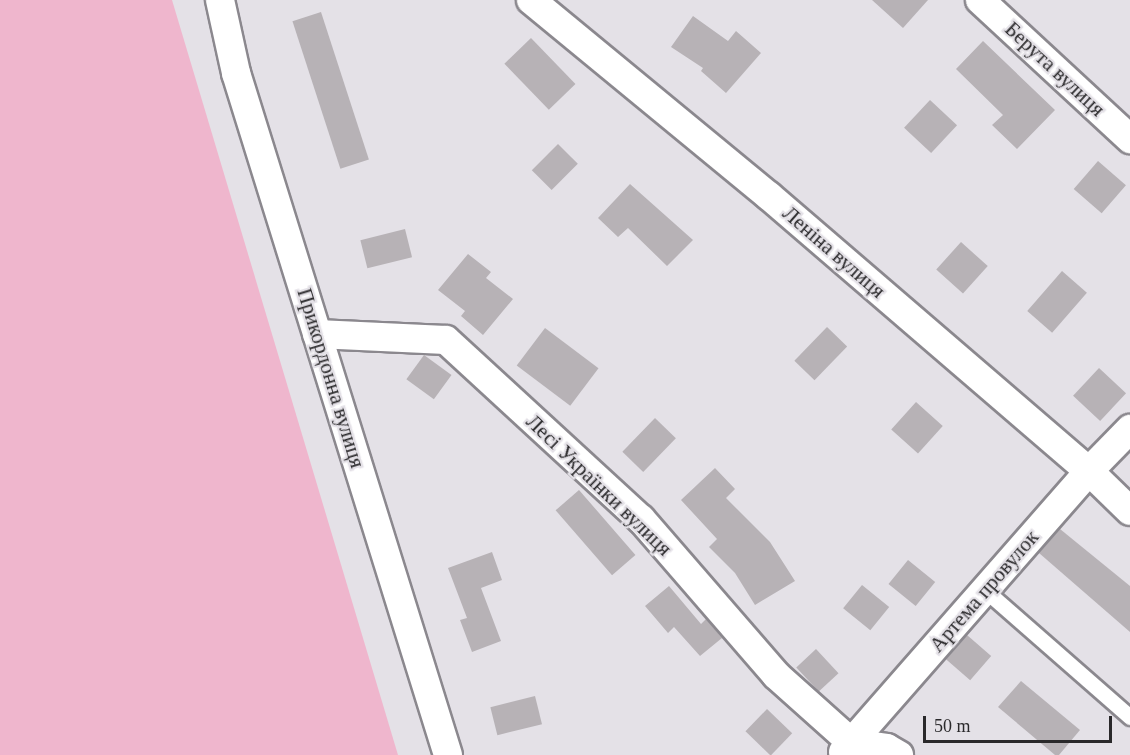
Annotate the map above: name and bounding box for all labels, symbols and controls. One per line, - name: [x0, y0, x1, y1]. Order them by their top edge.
- street label: Берута вулиця: [1000, 16, 1110, 122]
- street label: Леніна вулиця: [778, 201, 890, 303]
- street label: Прикордонна вулиця: [292, 285, 370, 471]
- street label: Лесі Українки вулиця: [521, 409, 677, 561]
- street label: Артема провулок: [924, 525, 1044, 657]
- scale bar: [926, 704, 1115, 742]
- text: 50 m: [934, 716, 971, 736]

